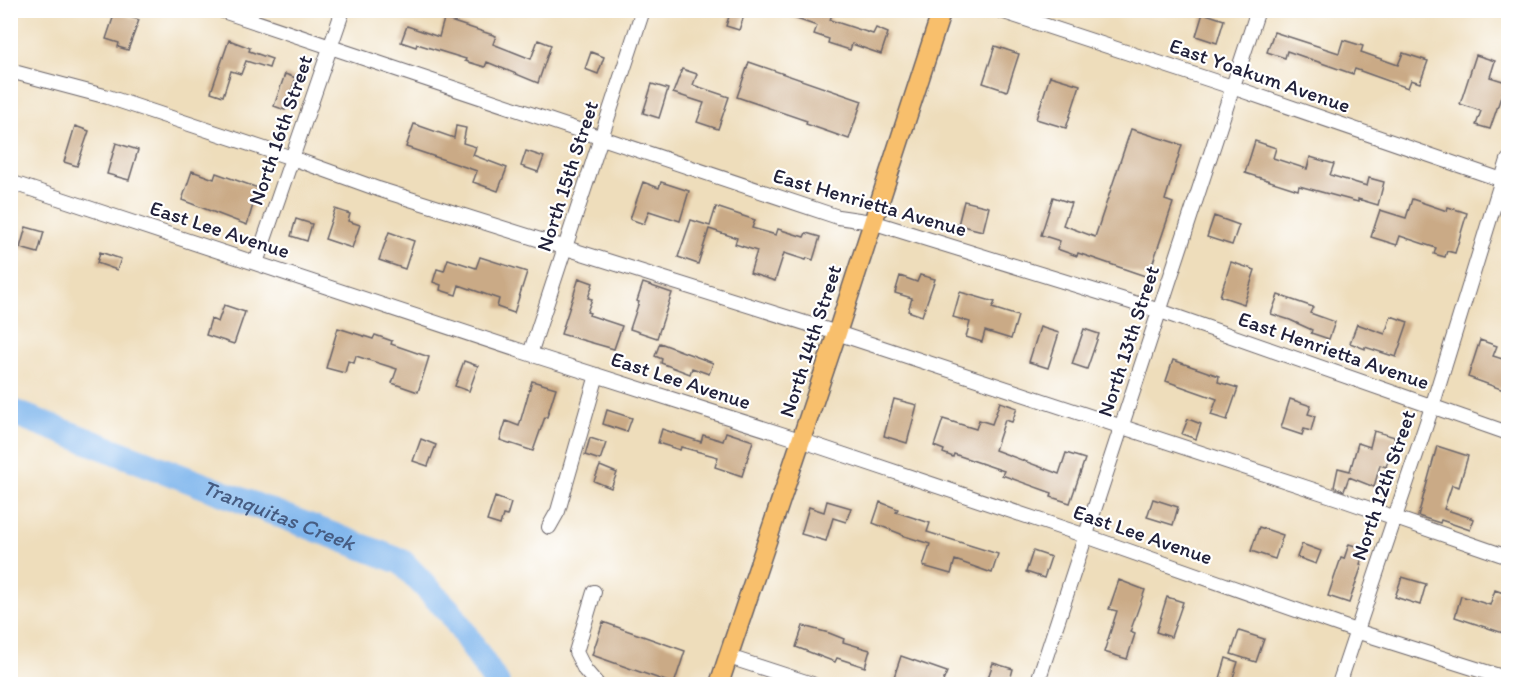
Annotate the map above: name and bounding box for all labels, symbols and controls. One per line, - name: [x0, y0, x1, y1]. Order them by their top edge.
- street label: East Yoakum Avenue: [1166, 32, 1354, 118]
- street label: North 16th Street: [243, 52, 317, 208]
- street label: North 15th Street: [531, 97, 603, 255]
- street label: East Henrietta Avenue: [770, 162, 970, 242]
- street label: East Lee Avenue: [147, 195, 293, 263]
- street label: North 14th Street: [774, 262, 846, 420]
- street label: North 13th Street: [1092, 262, 1164, 420]
- street label: East Henrietta Avenue: [1235, 306, 1433, 394]
- street label: East Lee Avenue: [608, 346, 754, 414]
- street label: North 12th Street: [1346, 407, 1420, 563]
- water label: Tranquitas Creek: [199, 473, 360, 557]
- street label: East Lee Avenue: [1070, 498, 1216, 570]

